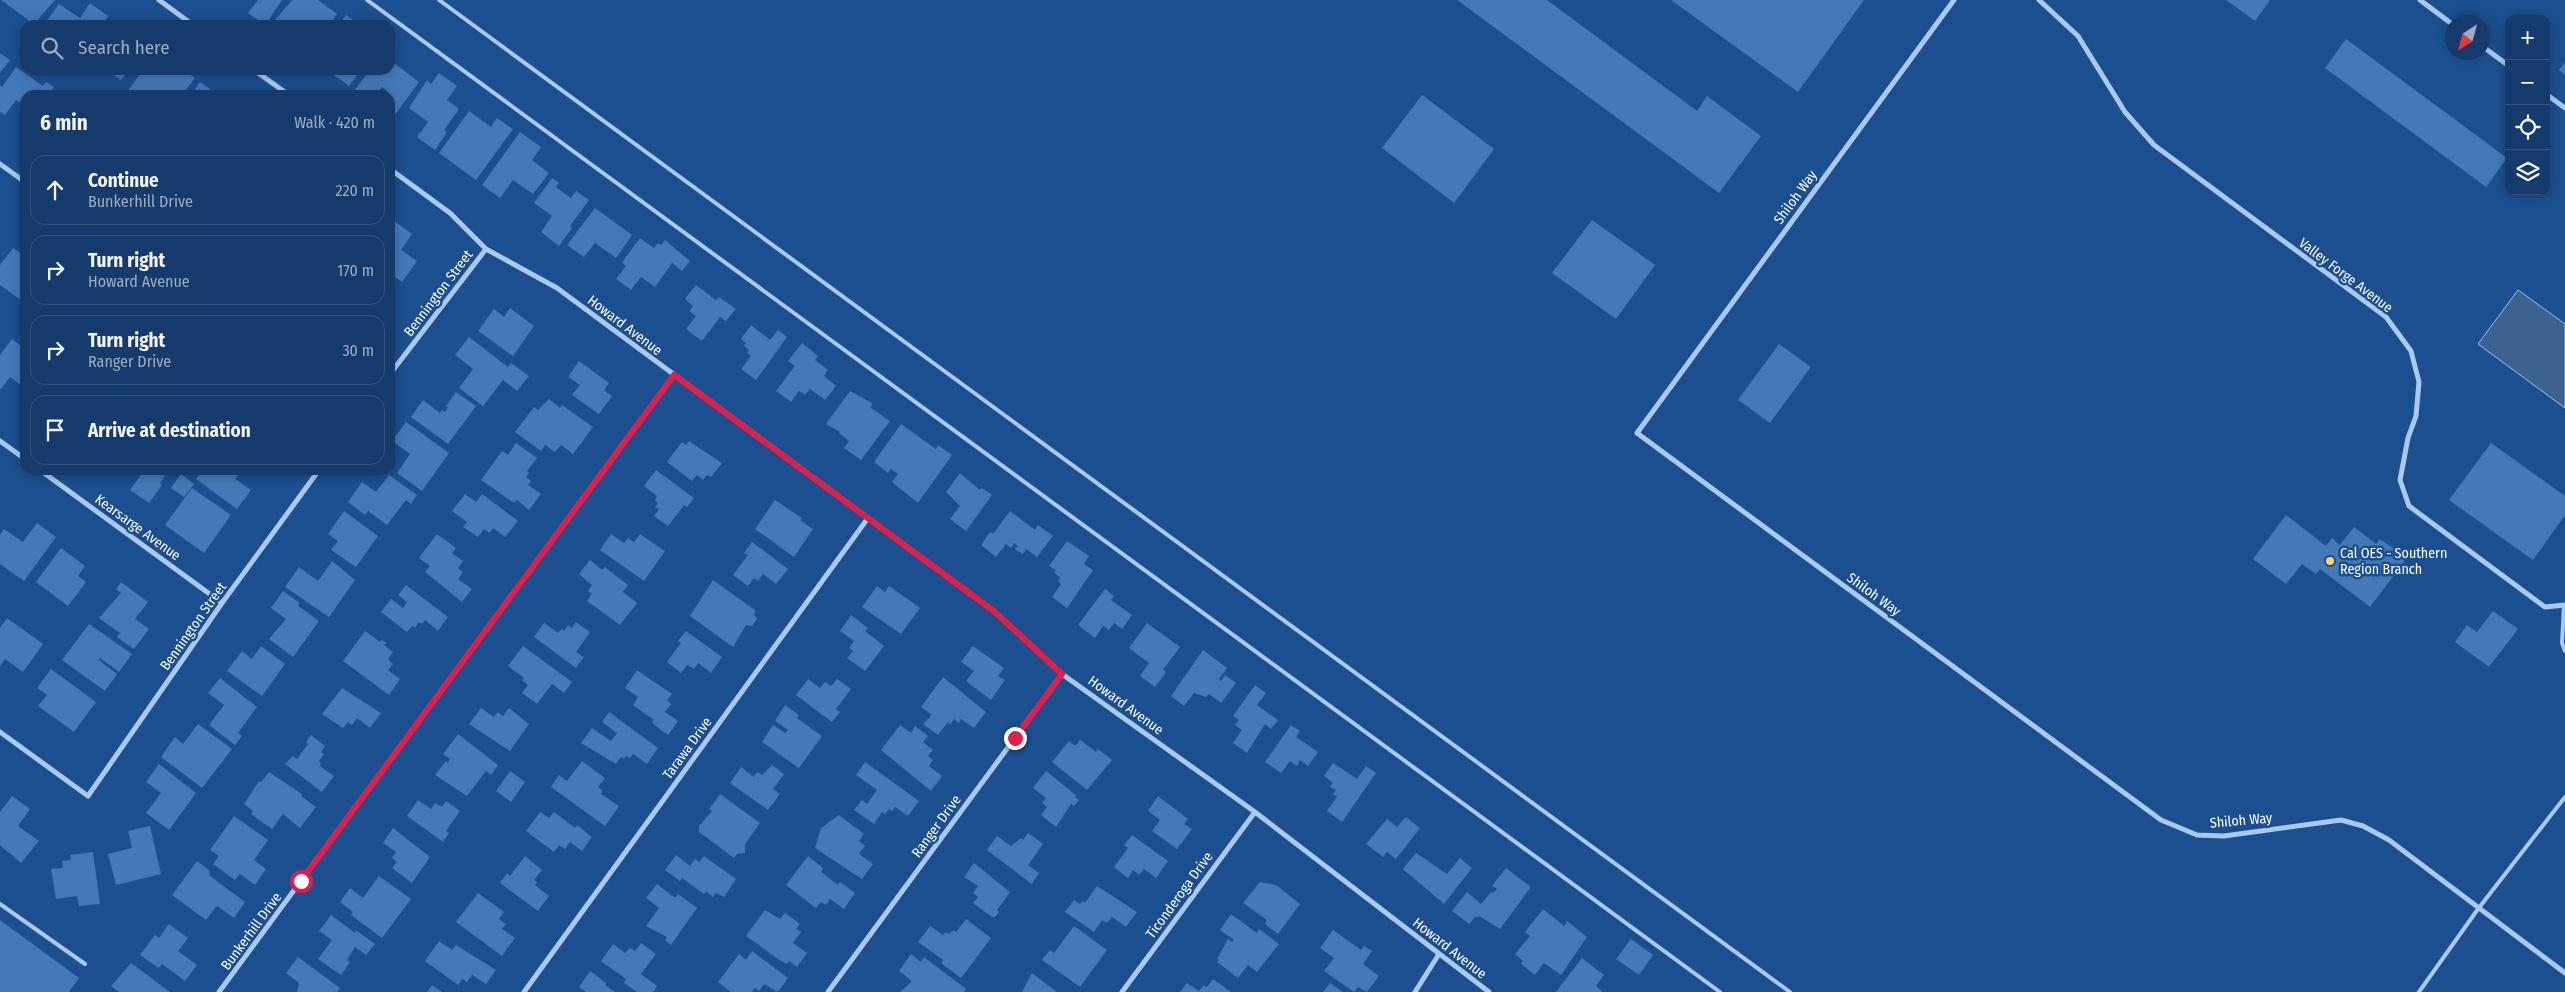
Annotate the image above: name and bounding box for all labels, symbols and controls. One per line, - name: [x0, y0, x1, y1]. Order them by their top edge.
- north arrow: [2445, 15, 2490, 60]
- map controls: [2505, 15, 2550, 195]
- button: +: [2505, 15, 2550, 60]
- search box: [20, 20, 395, 75]
- icon: search: [38, 34, 66, 62]
- text: Search here: [78, 36, 170, 59]
- button: −: [2505, 60, 2550, 105]
- button: locate: [2505, 105, 2550, 150]
- text: 6 min: [40, 110, 88, 136]
- text: Walk · 420 m: [294, 113, 375, 132]
- button: layers: [2505, 150, 2550, 195]
- street label: Shiloh Way: [1770, 166, 1821, 228]
- text: Continue: [88, 169, 159, 192]
- icon: ahead: [41, 176, 69, 204]
- text: 220 m: [335, 181, 374, 200]
- text: Bunkerhill Drive: [88, 192, 193, 211]
- street label: Valley Forge Avenue: [2295, 235, 2396, 316]
- street label: Bennington Street: [400, 246, 477, 340]
- text: Turn right: [88, 249, 165, 272]
- icon: right: [41, 256, 69, 284]
- text: 170 m: [337, 261, 374, 280]
- text: Howard Avenue: [88, 272, 190, 291]
- street label: Howard Avenue: [584, 292, 665, 359]
- text: Turn right: [88, 329, 165, 352]
- icon: right: [41, 336, 69, 364]
- text: 30 m: [342, 341, 374, 360]
- text: Ranger Drive: [88, 352, 171, 371]
- icon: arrive: [41, 416, 69, 444]
- text: Arrive at destination: [88, 419, 251, 442]
- street label: Kearsarge Avenue: [92, 491, 184, 564]
- place label: Cal OES - Southern Region Branch: [2340, 545, 2447, 578]
- marker: Cal OES - Southern Region Branch: [2324, 555, 2336, 567]
- street label: Shiloh Way: [1843, 569, 1905, 620]
- street label: Bennington Street: [157, 579, 230, 674]
- street label: Howard Avenue: [1085, 672, 1167, 739]
- street label: Tarawa Drive: [659, 714, 716, 783]
- route end: [1004, 727, 1027, 750]
- street label: Ranger Drive: [908, 792, 965, 861]
- street label: Shiloh Way: [2209, 809, 2274, 832]
- street label: Ticonderoga Drive: [1142, 849, 1217, 942]
- route start: [290, 870, 313, 893]
- street label: Bunkerhill Drive: [218, 889, 285, 973]
- street label: Howard Avenue: [1409, 914, 1490, 983]

